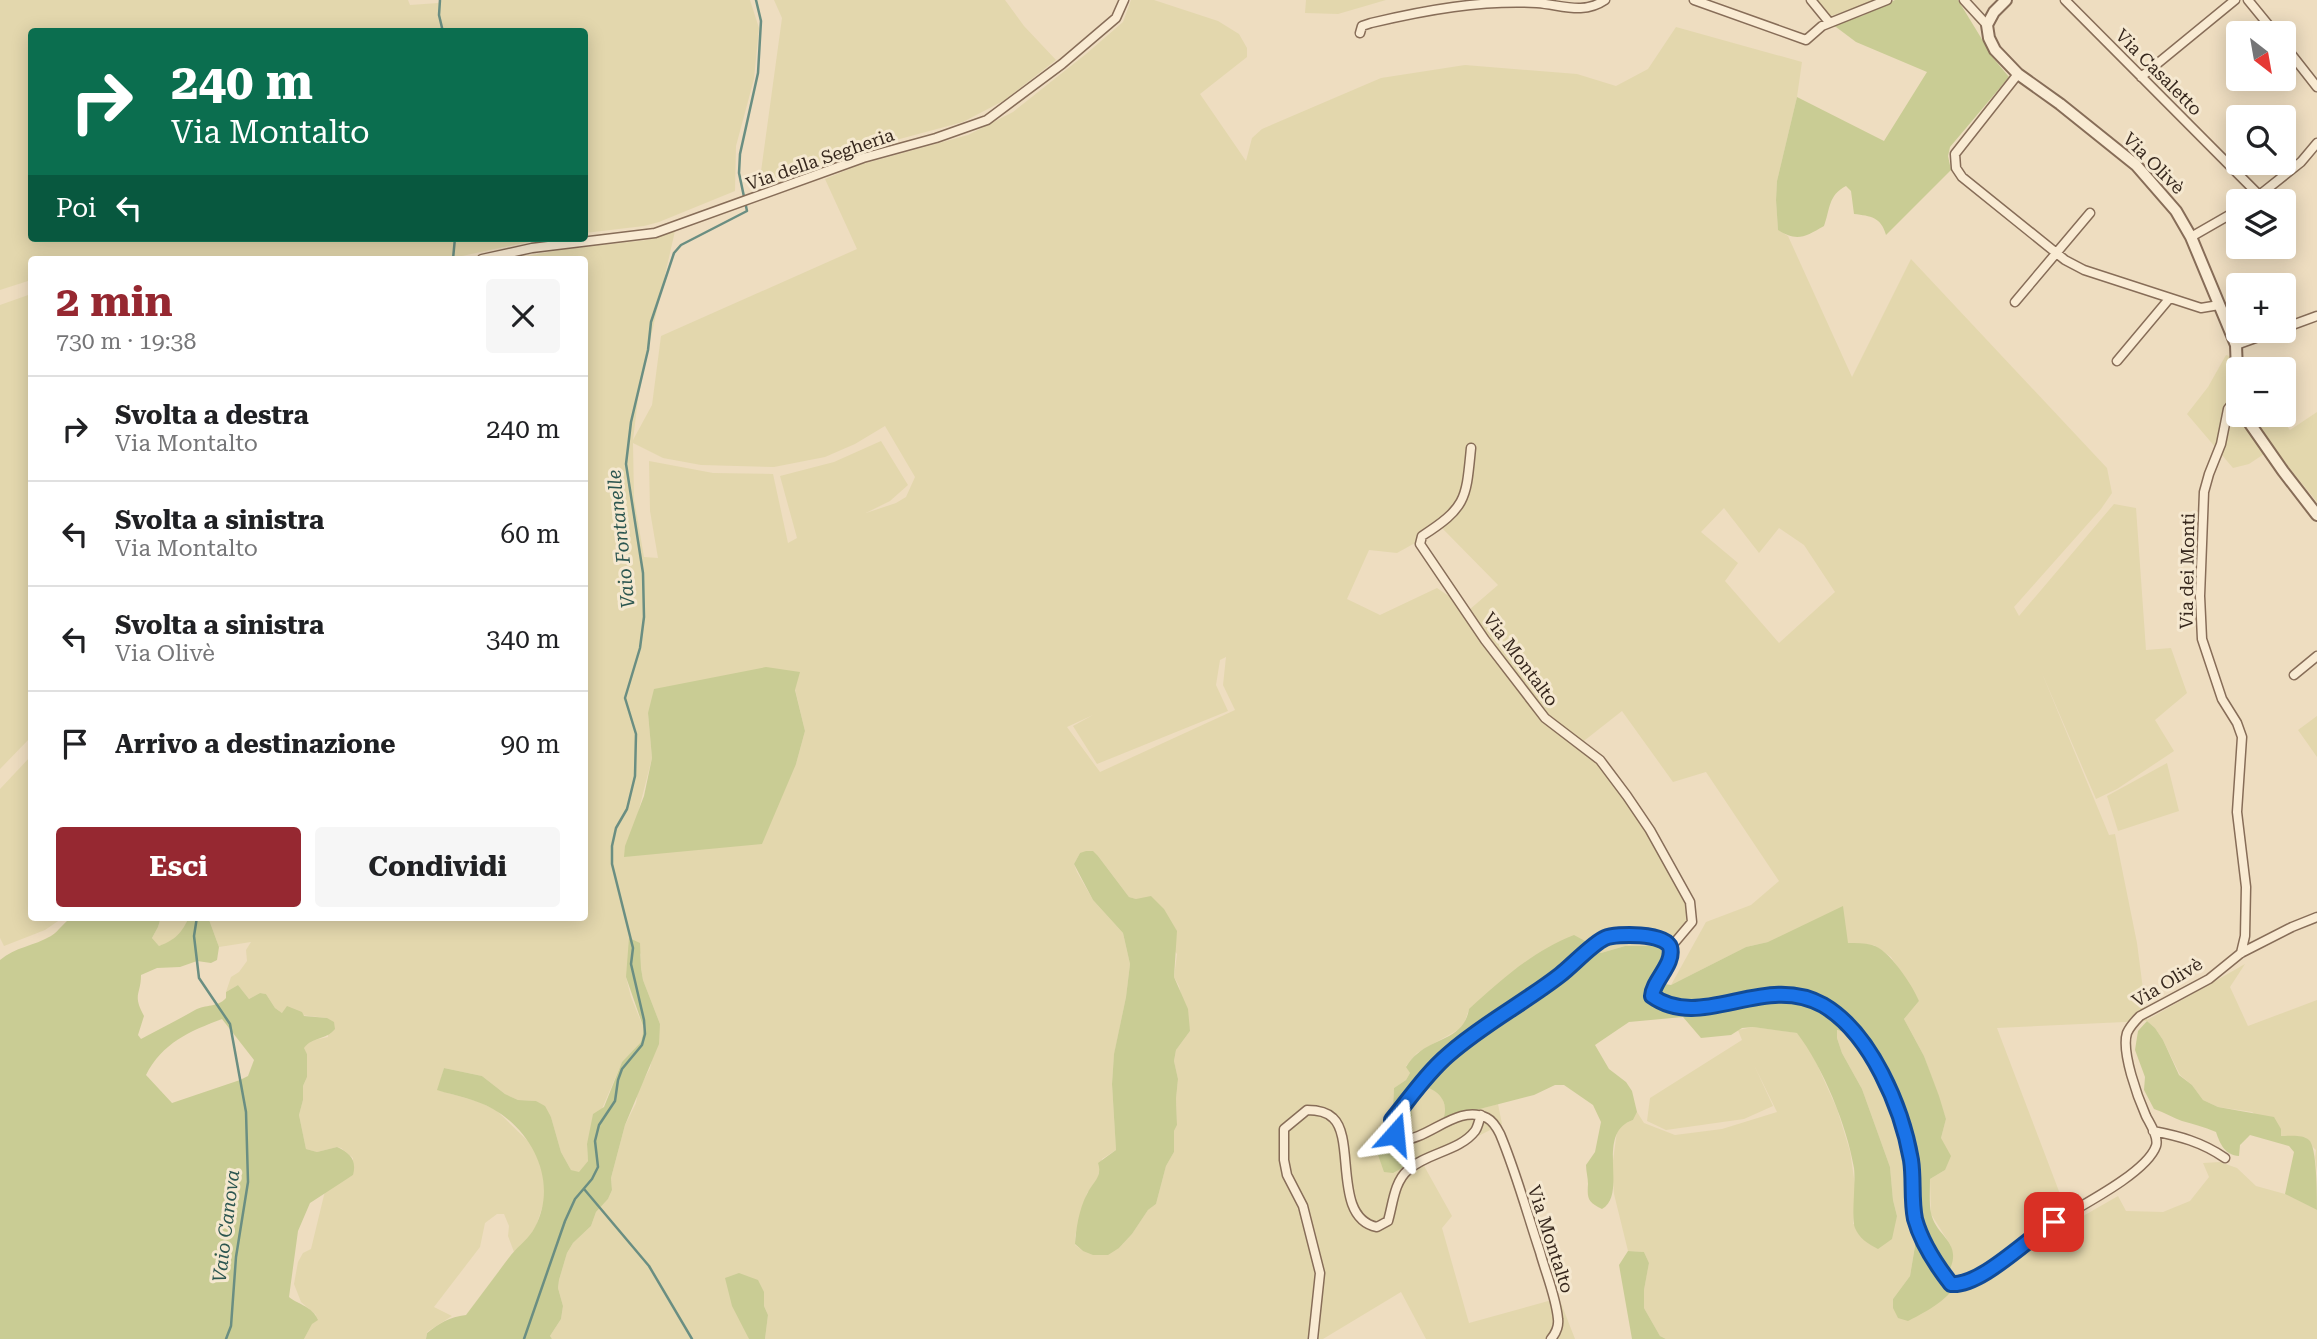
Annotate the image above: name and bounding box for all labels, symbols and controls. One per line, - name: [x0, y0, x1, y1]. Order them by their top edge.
- north arrow: [2226, 21, 2296, 91]
- map controls: [2226, 21, 2296, 427]
- street label: Via Casaletto: [2111, 24, 2207, 120]
- text: 240 m: [171, 54, 313, 111]
- icon: right: [56, 56, 147, 147]
- button: search: [2226, 105, 2296, 175]
- text: Via Montalto: [171, 113, 370, 151]
- street label: Via della Segheria: [743, 124, 897, 194]
- street label: Via Olivè: [2119, 128, 2189, 198]
- icon: left: [110, 189, 148, 227]
- button: layers: [2226, 189, 2296, 259]
- text: Poi: [56, 193, 96, 223]
- button: +: [2226, 273, 2296, 343]
- text: 2 min: [56, 277, 173, 326]
- button: close: [486, 279, 560, 353]
- text: 730 m · 19:38: [56, 328, 196, 355]
- button: −: [2226, 357, 2296, 427]
- text: Svolta a destra: [115, 400, 309, 430]
- icon: right: [56, 410, 94, 448]
- text: 240 m: [486, 414, 560, 444]
- text: Via Montalto: [115, 430, 258, 457]
- water label: Vaio Fontanelle: [602, 468, 640, 609]
- text: Svolta a sinistra: [115, 505, 324, 535]
- street label: Via dei Monti: [2175, 512, 2199, 629]
- icon: left: [56, 515, 94, 553]
- text: 60 m: [501, 519, 560, 549]
- text: Via Montalto: [115, 535, 258, 562]
- street label: Via Montalto: [1479, 608, 1563, 710]
- text: Svolta a sinistra: [115, 610, 324, 640]
- icon: left: [56, 620, 94, 658]
- text: 340 m: [486, 624, 560, 654]
- text: Via Olivè: [115, 640, 215, 667]
- icon: arrive: [56, 725, 94, 763]
- text: Arrivo a destinazione: [115, 729, 396, 759]
- text: 90 m: [501, 729, 560, 759]
- button: Esci: [56, 827, 301, 907]
- button: Condividi: [315, 827, 560, 907]
- street label: Via Olivè: [2128, 953, 2206, 1011]
- position arrow: [1358, 1097, 1432, 1171]
- water label: Vaio Canova: [208, 1168, 244, 1284]
- street label: Via Montalto: [1524, 1183, 1578, 1295]
- pin: [2024, 1192, 2084, 1252]
- icon: arrive: [2035, 1203, 2073, 1241]

